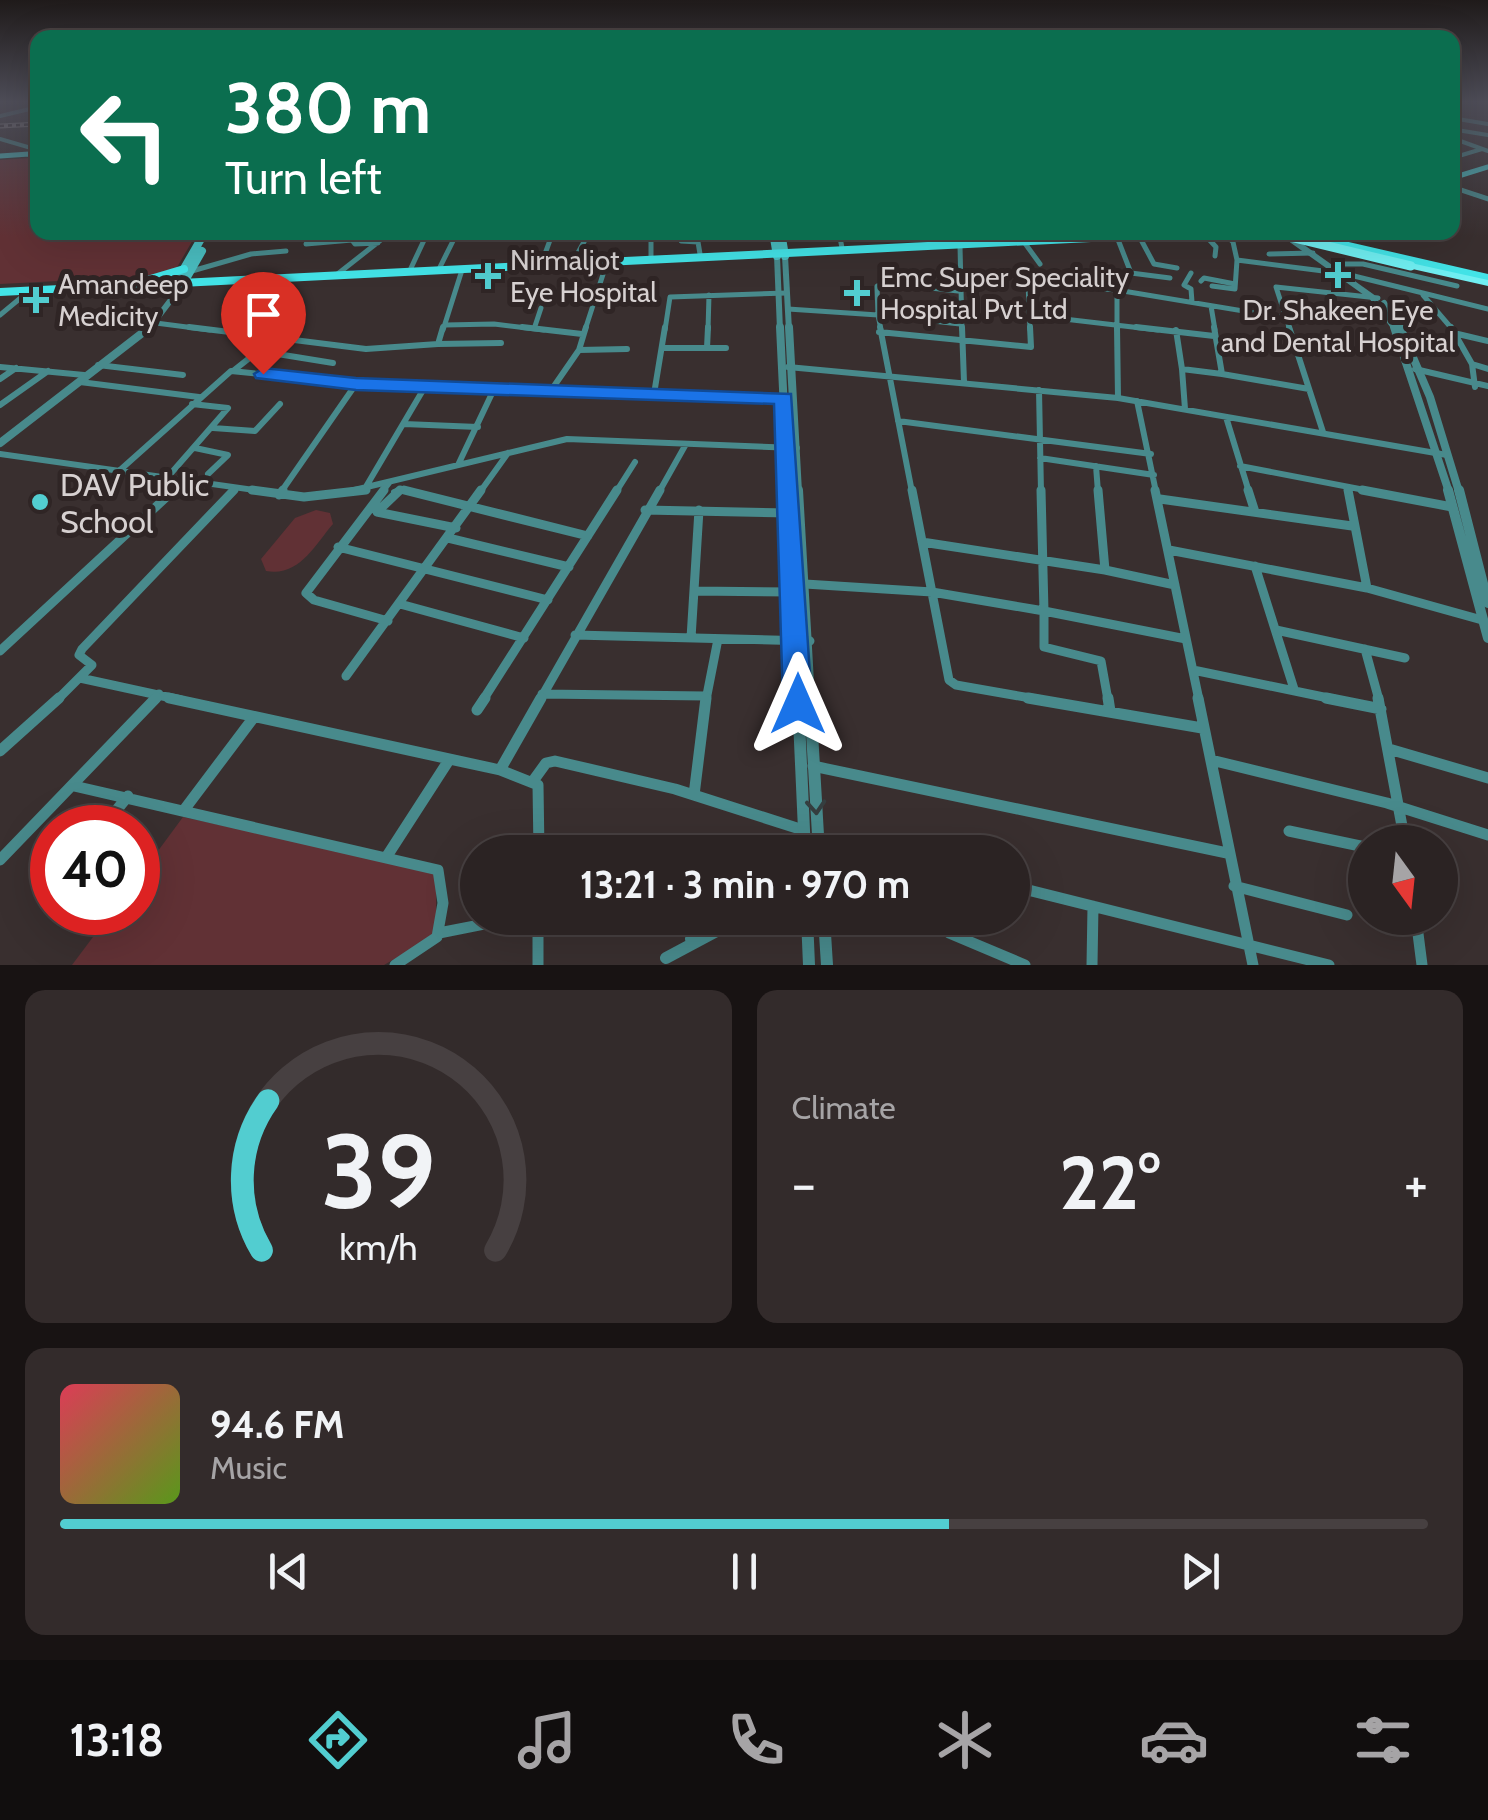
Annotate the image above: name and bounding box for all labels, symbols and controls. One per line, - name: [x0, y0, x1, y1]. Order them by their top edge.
- text: 380 m: [225, 65, 431, 151]
- icon: left: [60, 70, 190, 200]
- text: Turn left: [225, 151, 382, 205]
- place label: Nirmaljot Eye Hospital: [510, 243, 657, 309]
- place label: Emc Super Speciality Hospital Pvt Ltd: [880, 260, 1129, 326]
- marker: Dr. Shakeen Eye and Dental Hospital: [1325, 262, 1351, 288]
- marker: Nirmaljot Eye Hospital: [475, 263, 501, 289]
- place label: Amandeep Medicity: [58, 267, 189, 333]
- pin: [221, 272, 306, 375]
- marker: Emc Super Speciality Hospital Pvt Ltd: [844, 280, 870, 306]
- marker: Amandeep Medicity: [23, 287, 49, 313]
- icon: arrive: [236, 287, 291, 342]
- place label: Dr. Shakeen Eye and Dental Hospital: [1221, 293, 1455, 359]
- place label: DAV Public School: [60, 465, 209, 541]
- marker: DAV Public School: [29, 491, 51, 513]
- position arrow: [746, 652, 850, 756]
- one-way arrow: [805, 800, 826, 816]
- speed limit sign: 40: [30, 805, 160, 935]
- north arrow: [1348, 825, 1458, 935]
- map controls: [1348, 825, 1458, 935]
- text: 13:21 · 3 min · 970 m: [580, 861, 910, 908]
- text: Climate: [792, 1088, 896, 1127]
- text: 39: [321, 1108, 436, 1234]
- text: 22°: [1059, 1137, 1160, 1228]
- text: −: [792, 1150, 816, 1217]
- text: +: [1404, 1150, 1428, 1217]
- text: km/h: [339, 1226, 417, 1269]
- text: 94.6 FM: [210, 1401, 344, 1448]
- text: Music: [210, 1448, 287, 1487]
- icon: previous: [261, 1544, 316, 1599]
- icon: pause: [717, 1544, 772, 1599]
- icon: next: [1173, 1544, 1228, 1599]
- icon: directions: [303, 1705, 373, 1775]
- icon: music: [512, 1705, 582, 1775]
- icon: phone: [721, 1705, 791, 1775]
- icon: climate: [930, 1705, 1000, 1775]
- icon: car: [1139, 1705, 1209, 1775]
- icon: filters: [1348, 1705, 1418, 1775]
- text: 13:18: [70, 1713, 164, 1767]

